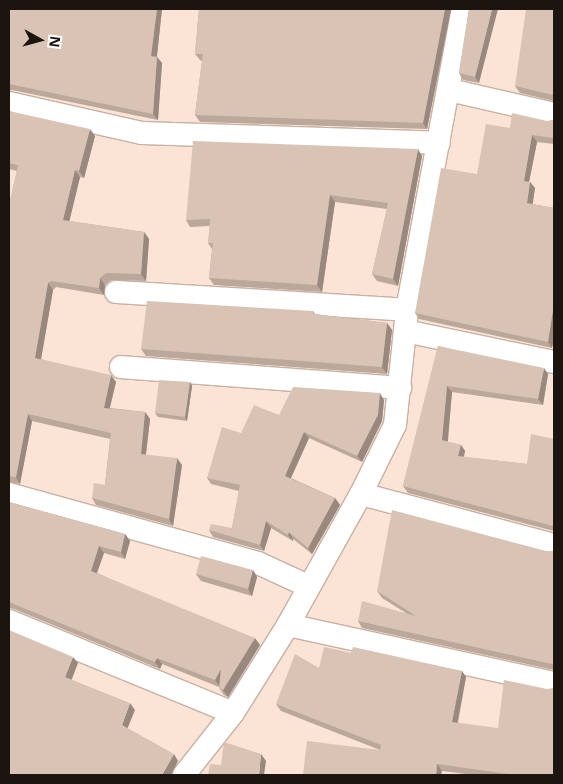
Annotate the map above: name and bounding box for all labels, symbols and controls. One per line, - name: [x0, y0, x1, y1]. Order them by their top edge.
- north arrow: [15, 15, 65, 65]
- text: N: [45, 35, 66, 49]

